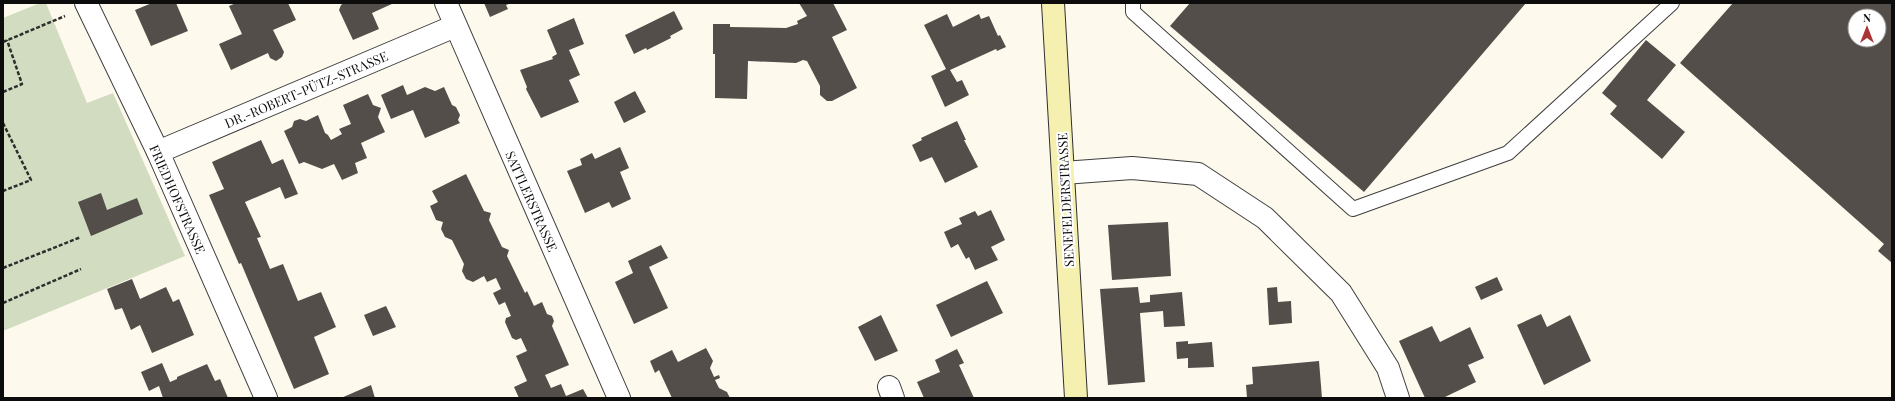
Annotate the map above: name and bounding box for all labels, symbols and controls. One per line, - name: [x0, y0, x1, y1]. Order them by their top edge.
- north arrow: [1847, 8, 1887, 48]
- text: N: [1863, 10, 1871, 25]
- street label: DR.-ROBERT-PÜTZ-STRASSE: [222, 47, 390, 131]
- street label: SENEFELDERSTRASSE: [1053, 132, 1077, 267]
- street label: FRIEDHOFSTRASSE: [146, 142, 210, 256]
- street label: SATTLERSTRASSE: [502, 148, 562, 254]

